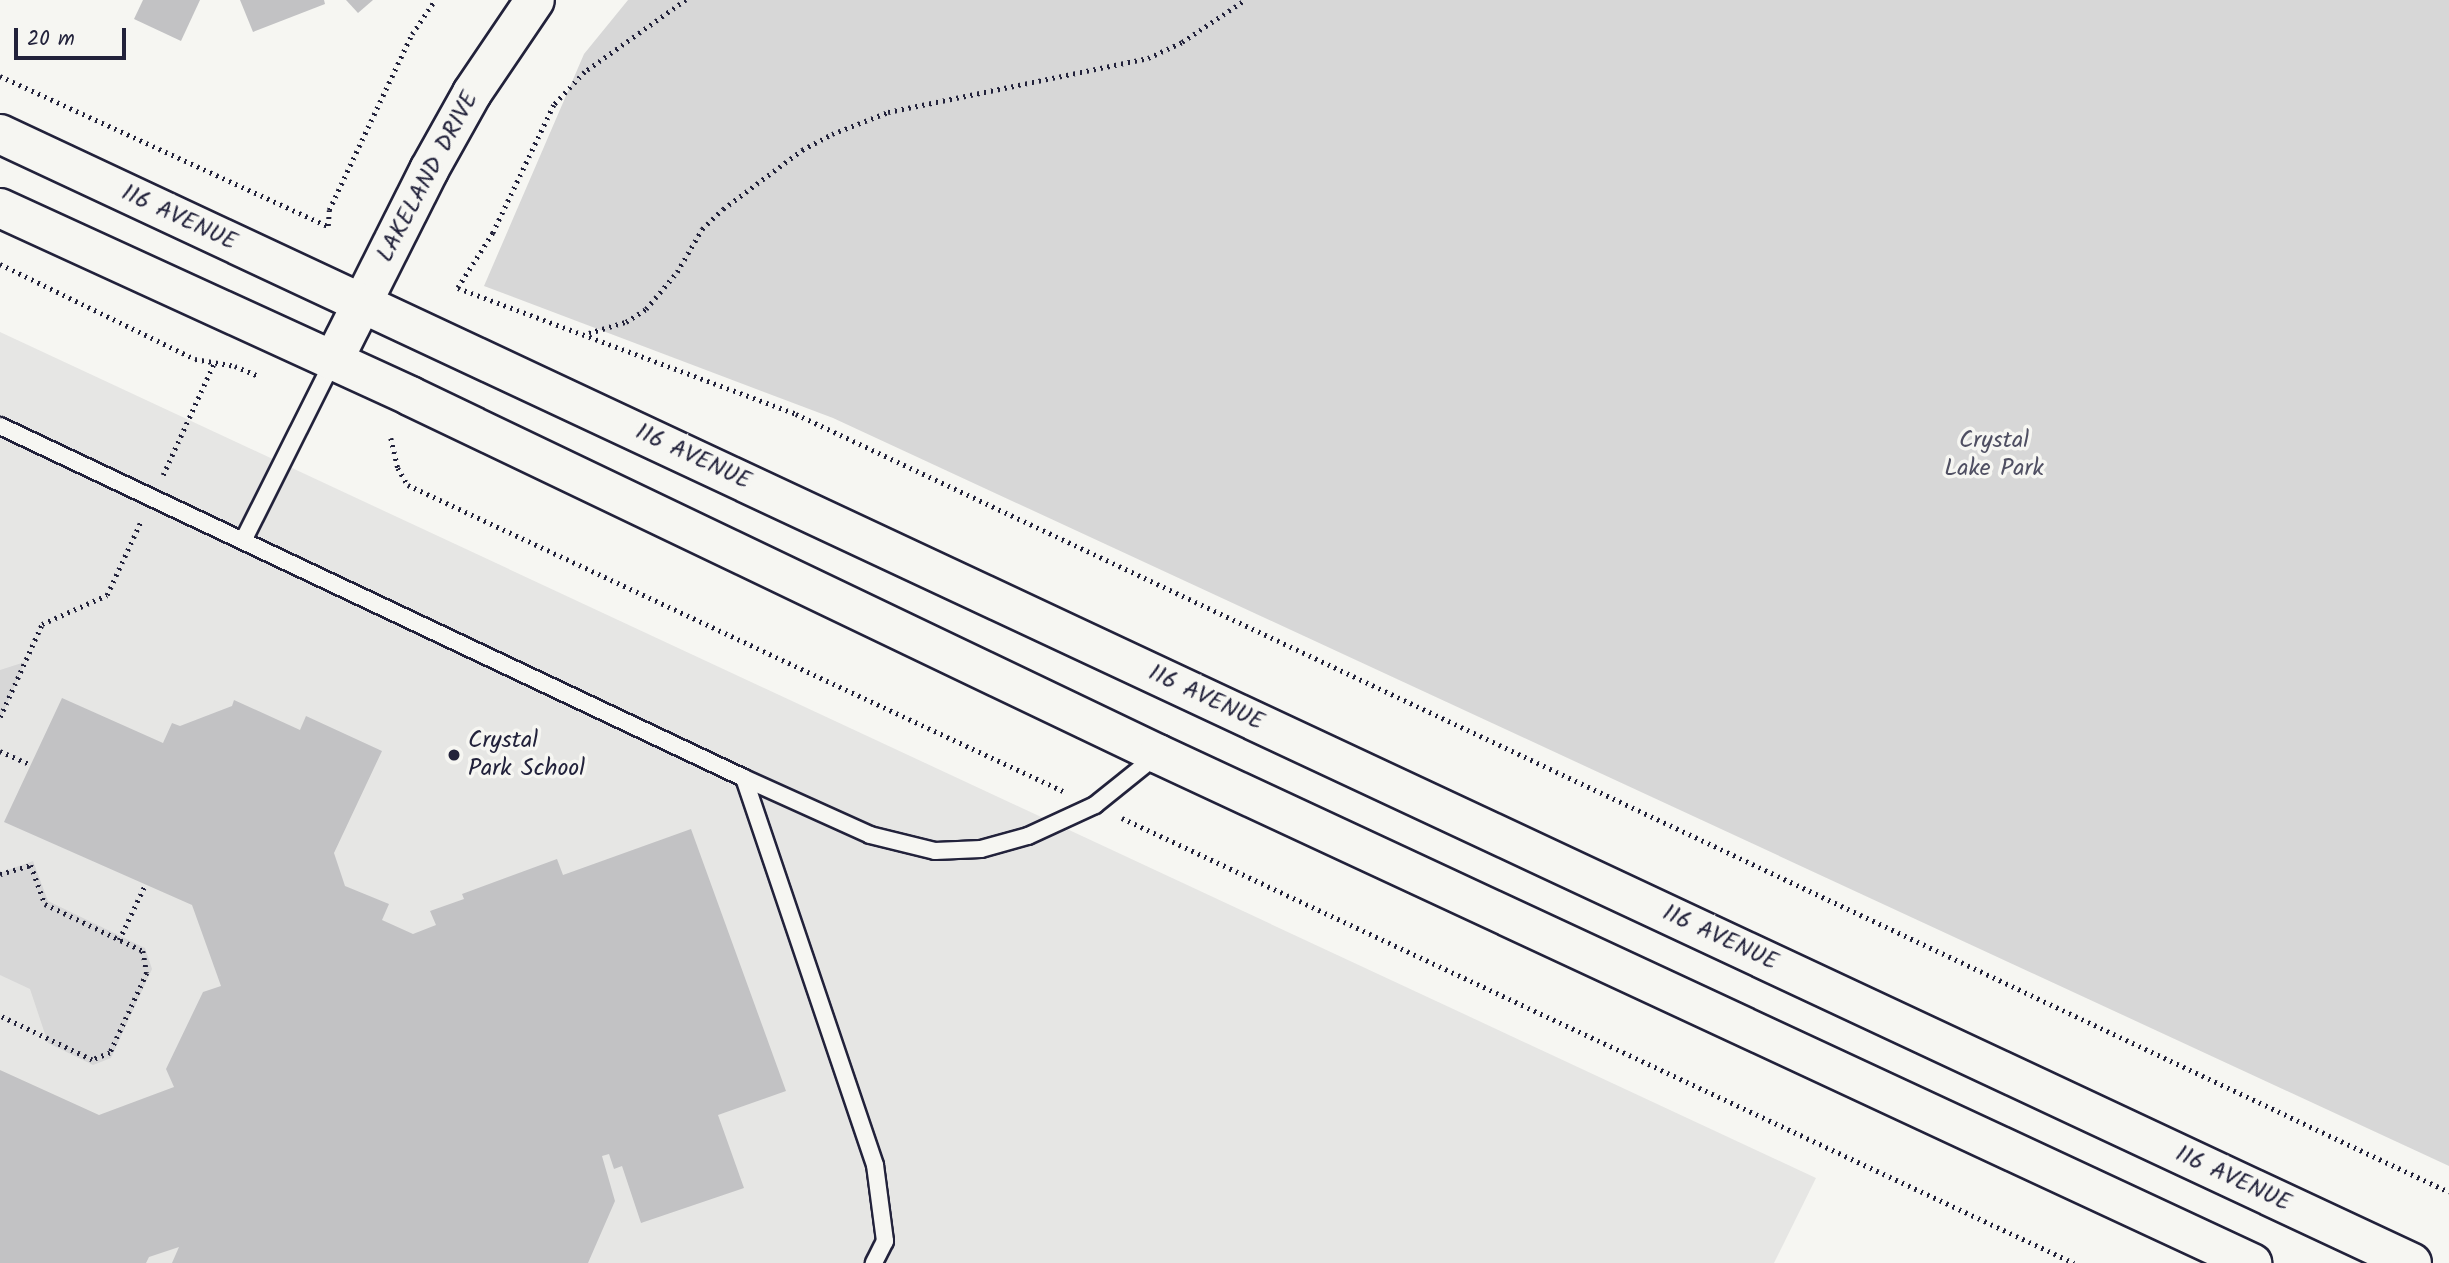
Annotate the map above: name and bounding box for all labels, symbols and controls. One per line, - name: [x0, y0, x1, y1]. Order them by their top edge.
- scale bar: [18, 14, 130, 58]
- text: 20 m: [27, 23, 75, 56]
- street label: LAKELAND DRIVE: [371, 87, 485, 267]
- street label: 116 AVENUE: [117, 179, 241, 257]
- street label: 116 AVENUE: [631, 418, 755, 496]
- park label: Crystal Lake Park: [1944, 427, 2044, 483]
- street label: 116 AVENUE: [1144, 659, 1268, 737]
- place label: Crystal Park School: [468, 727, 585, 783]
- marker: Crystal Park School: [446, 747, 462, 763]
- street label: 116 AVENUE: [1658, 899, 1782, 977]
- street label: 116 AVENUE: [2171, 1140, 2295, 1218]

